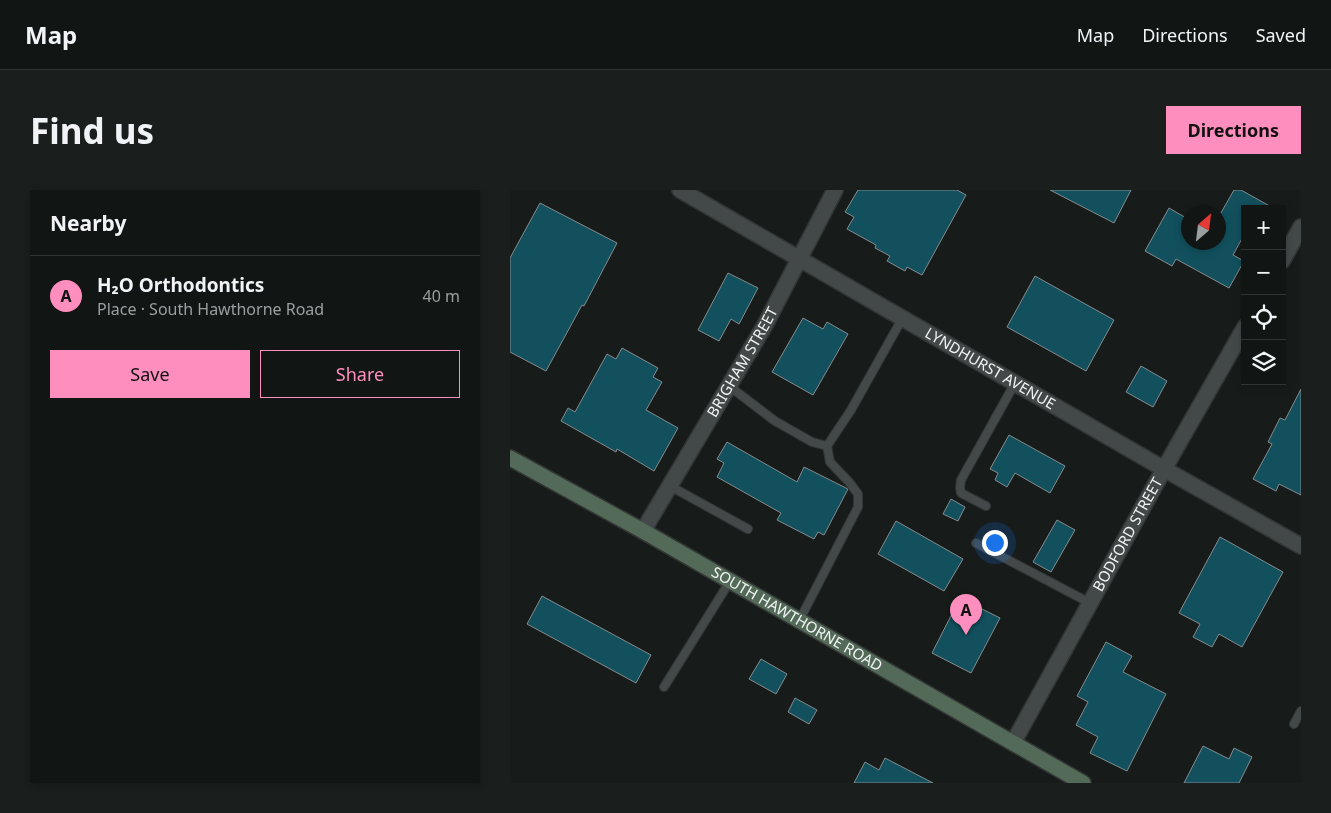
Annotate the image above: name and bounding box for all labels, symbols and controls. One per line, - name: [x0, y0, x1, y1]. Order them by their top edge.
- text: Map: [25, 18, 77, 51]
- text: Map: [1077, 23, 1114, 47]
- text: Directions: [1142, 23, 1228, 47]
- text: Saved: [1256, 23, 1306, 47]
- button: Directions: [1166, 106, 1301, 154]
- text: Find us: [30, 107, 154, 154]
- north arrow: [1181, 205, 1226, 250]
- map controls: [1241, 205, 1286, 385]
- button: +: [1241, 205, 1286, 250]
- text: Nearby: [50, 209, 126, 237]
- button: −: [1241, 250, 1286, 295]
- text: H₂O Orthodontics: [97, 272, 264, 298]
- text: A: [60, 285, 72, 307]
- text: 40 m: [423, 285, 460, 307]
- button: locate: [1241, 295, 1286, 340]
- text: Place · South Hawthorne Road: [97, 298, 324, 320]
- street label: BRIGHAM STREET: [702, 303, 782, 420]
- street label: LYNDHURST AVENUE: [922, 322, 1059, 413]
- button: layers: [1241, 340, 1286, 385]
- button: Save: [50, 350, 250, 398]
- button: Share: [260, 350, 460, 398]
- street label: BODFORD STREET: [1088, 473, 1167, 595]
- your location: [982, 530, 1008, 556]
- street label: SOUTH HAWTHORNE ROAD: [708, 561, 886, 675]
- pin: A: [950, 594, 982, 635]

